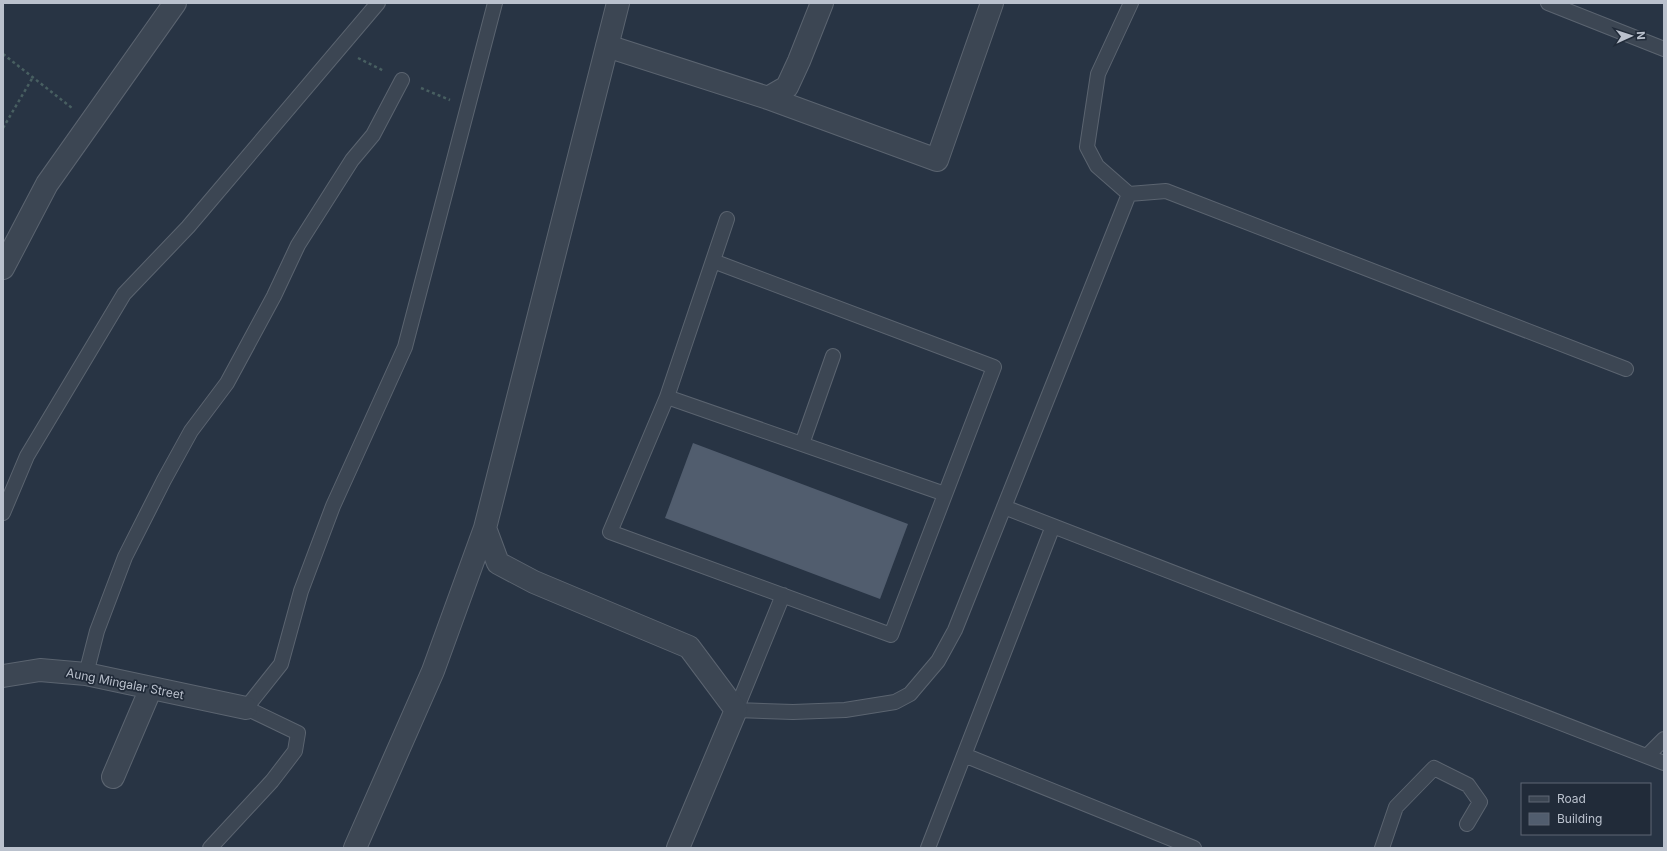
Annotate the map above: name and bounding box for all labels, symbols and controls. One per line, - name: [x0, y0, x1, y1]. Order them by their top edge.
- north arrow: [1611, 16, 1651, 56]
- text: N: [1634, 31, 1648, 40]
- street label: Aung Mingalar Street: [65, 665, 185, 702]
- legend: [1521, 783, 1651, 835]
- text: Road: [1557, 791, 1586, 806]
- text: Building: [1557, 811, 1602, 826]

